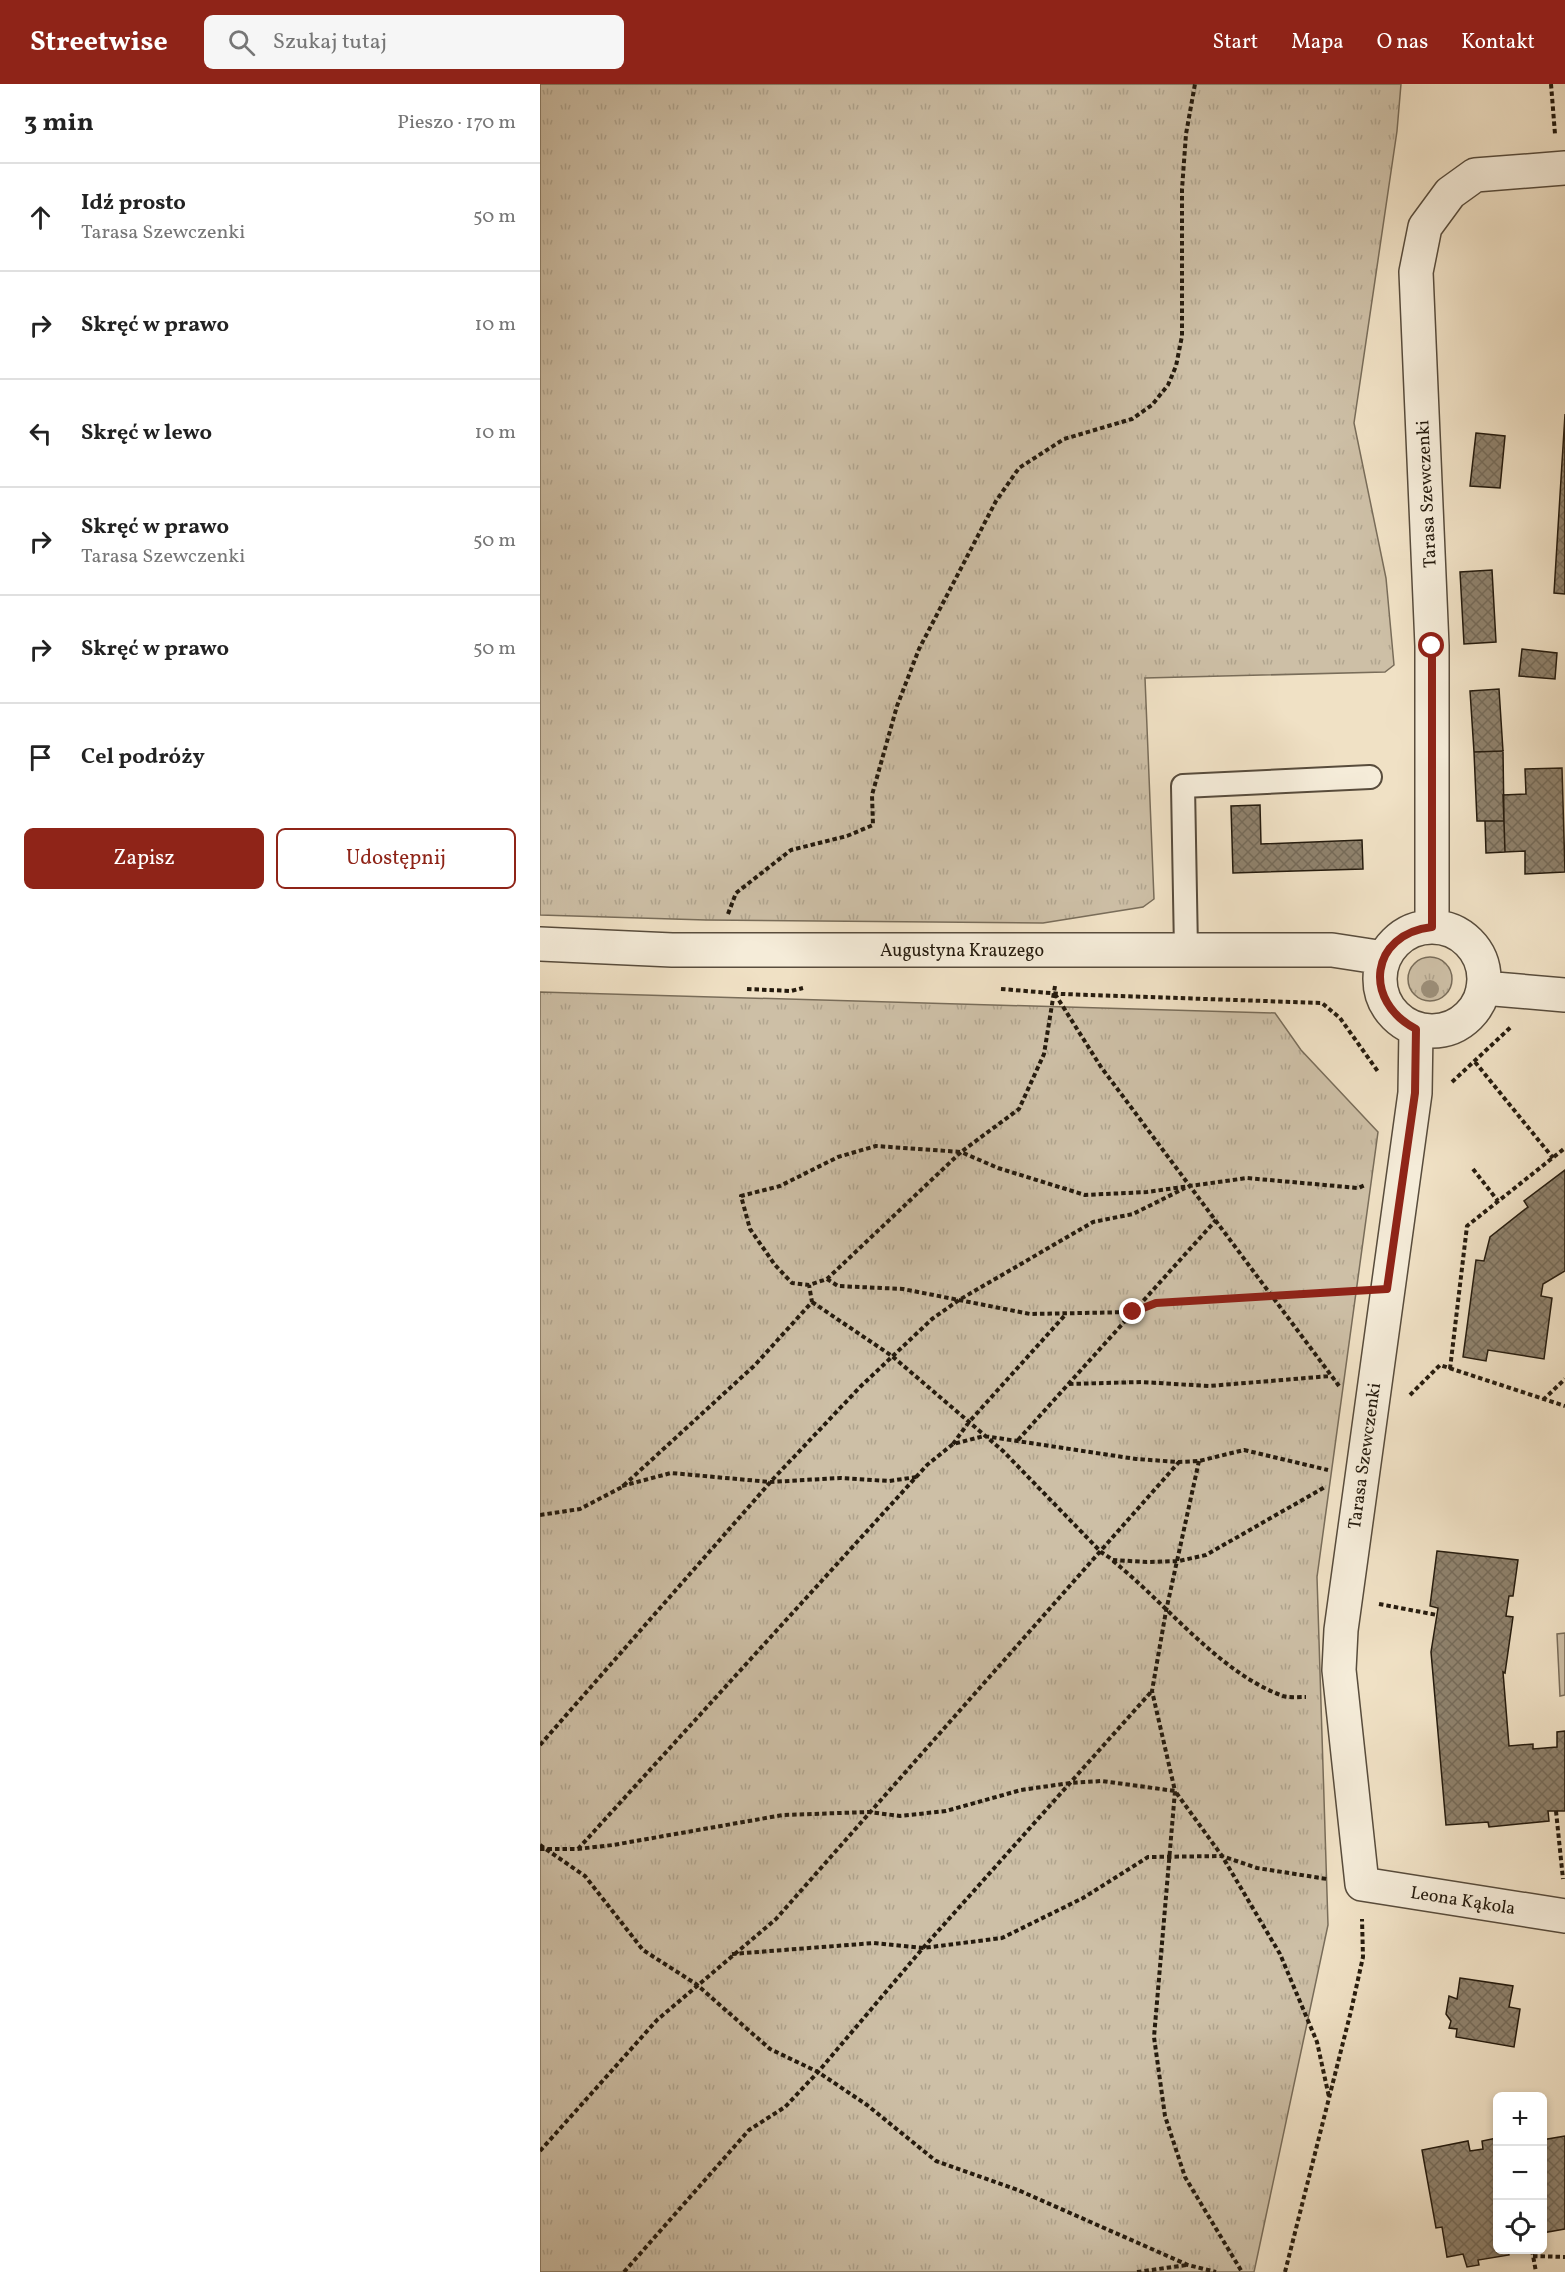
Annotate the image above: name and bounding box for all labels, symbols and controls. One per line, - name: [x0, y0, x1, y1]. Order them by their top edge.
- search box: [204, 15, 624, 69]
- text: Streetwise: [30, 23, 168, 62]
- icon: search: [225, 26, 258, 59]
- text: Szukaj tutaj: [273, 27, 387, 58]
- text: Start: [1213, 28, 1258, 57]
- text: Mapa: [1291, 28, 1344, 57]
- text: O nas: [1377, 28, 1428, 57]
- text: Kontakt: [1461, 28, 1535, 57]
- text: 3 min: [24, 105, 94, 141]
- text: Pieszo · 170 m: [397, 109, 516, 137]
- text: Idź prosto: [81, 188, 186, 219]
- icon: ahead: [24, 201, 57, 234]
- text: 50 m: [473, 203, 516, 231]
- text: Tarasa Szewczenki: [81, 219, 245, 247]
- icon: right: [24, 309, 57, 342]
- text: Skręć w prawo: [81, 310, 229, 341]
- text: 10 m: [475, 311, 516, 339]
- icon: left: [24, 417, 57, 450]
- text: Skręć w lewo: [81, 418, 212, 449]
- text: 10 m: [475, 419, 516, 447]
- street label: Tarasa Szewczenki: [1411, 419, 1444, 568]
- text: Skręć w prawo: [81, 512, 229, 543]
- icon: right: [24, 525, 57, 558]
- text: 50 m: [473, 527, 516, 555]
- text: Tarasa Szewczenki: [81, 543, 245, 571]
- route start: [1418, 632, 1444, 658]
- icon: right: [24, 633, 57, 666]
- text: Skręć w prawo: [81, 634, 229, 665]
- text: 50 m: [473, 635, 516, 663]
- icon: arrive: [24, 741, 57, 774]
- text: Cel podróży: [81, 742, 205, 773]
- button: Zapisz: [24, 828, 264, 889]
- button: Udostępnij: [276, 828, 516, 889]
- street label: Augustyna Krauzego: [880, 939, 1044, 964]
- route end: [1119, 1298, 1145, 1324]
- street label: Tarasa Szewczenki: [1343, 1381, 1388, 1531]
- street label: Leona Kąkola: [1408, 1881, 1517, 1922]
- map controls: [1493, 2092, 1547, 2254]
- button: +: [1493, 2092, 1547, 2146]
- button: −: [1493, 2146, 1547, 2200]
- button: locate: [1493, 2200, 1547, 2254]

